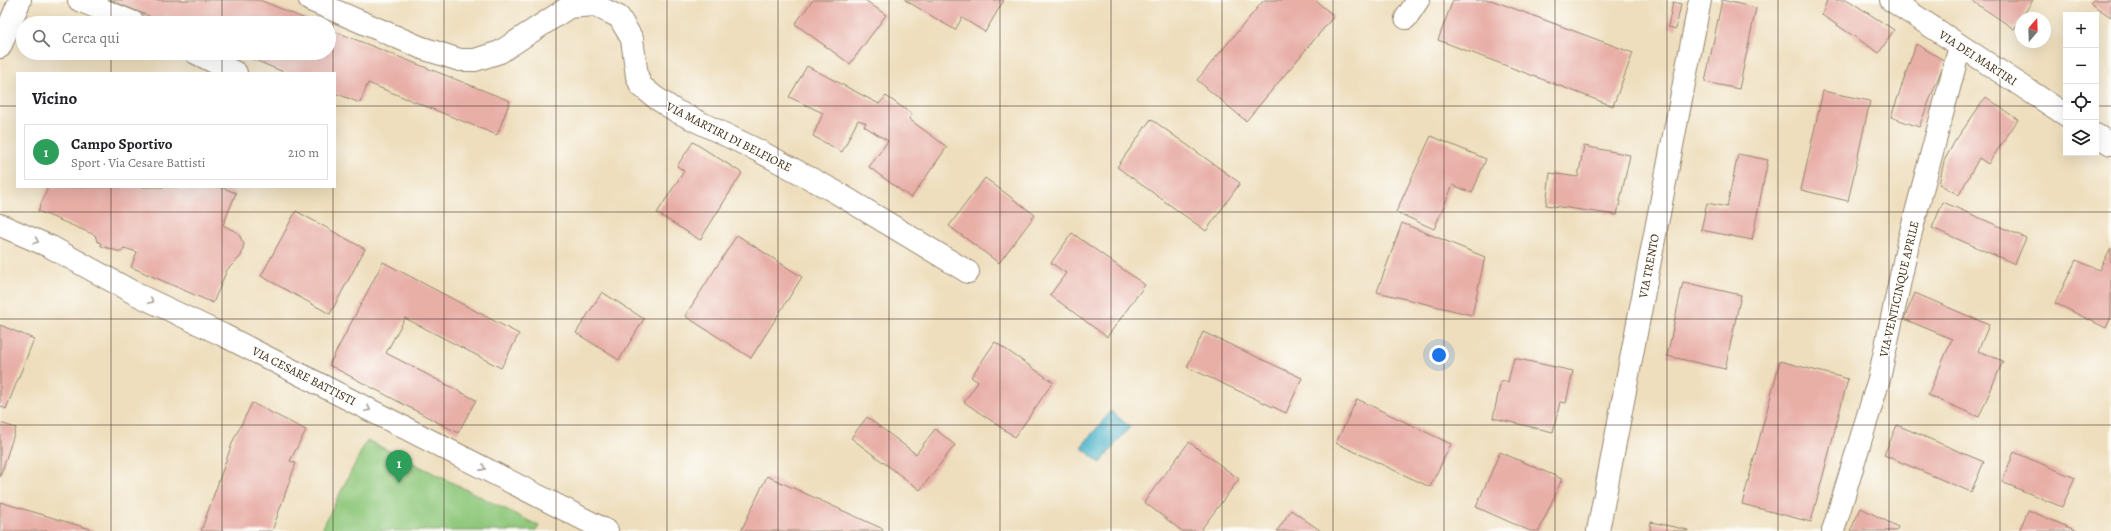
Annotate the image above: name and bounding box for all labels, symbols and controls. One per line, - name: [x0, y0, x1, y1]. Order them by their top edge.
- north arrow: [2015, 12, 2051, 48]
- map controls: [2063, 12, 2099, 156]
- button: +: [2063, 12, 2099, 48]
- search box: [16, 16, 336, 60]
- street label: VIA DEI MARTIRI: [1935, 26, 2020, 89]
- icon: search: [30, 27, 52, 49]
- text: Cerca qui: [62, 28, 120, 48]
- button: −: [2063, 48, 2099, 84]
- button: locate: [2063, 84, 2099, 120]
- text: Vicino: [32, 87, 77, 110]
- street label: VIA MARTIRI DI BELFIORE: [663, 98, 794, 176]
- button: layers: [2063, 120, 2099, 156]
- text: Campo Sportivo: [71, 134, 172, 154]
- text: 1: [44, 144, 48, 161]
- text: 210 m: [288, 144, 319, 161]
- text: Sport · Via Cesare Battisti: [71, 154, 205, 171]
- street label: VIA VENTICINQUE APRILE: [1875, 219, 1922, 360]
- street label: VIA TRENTO: [1635, 233, 1663, 300]
- one-way arrow: [32, 236, 39, 244]
- one-way arrow: [147, 296, 154, 304]
- street label: VIA CESARE BATTISTI: [249, 342, 359, 409]
- your location: [1429, 345, 1449, 365]
- one-way arrow: [363, 404, 371, 412]
- pin: 1: [386, 450, 412, 483]
- one-way arrow: [479, 463, 487, 471]

